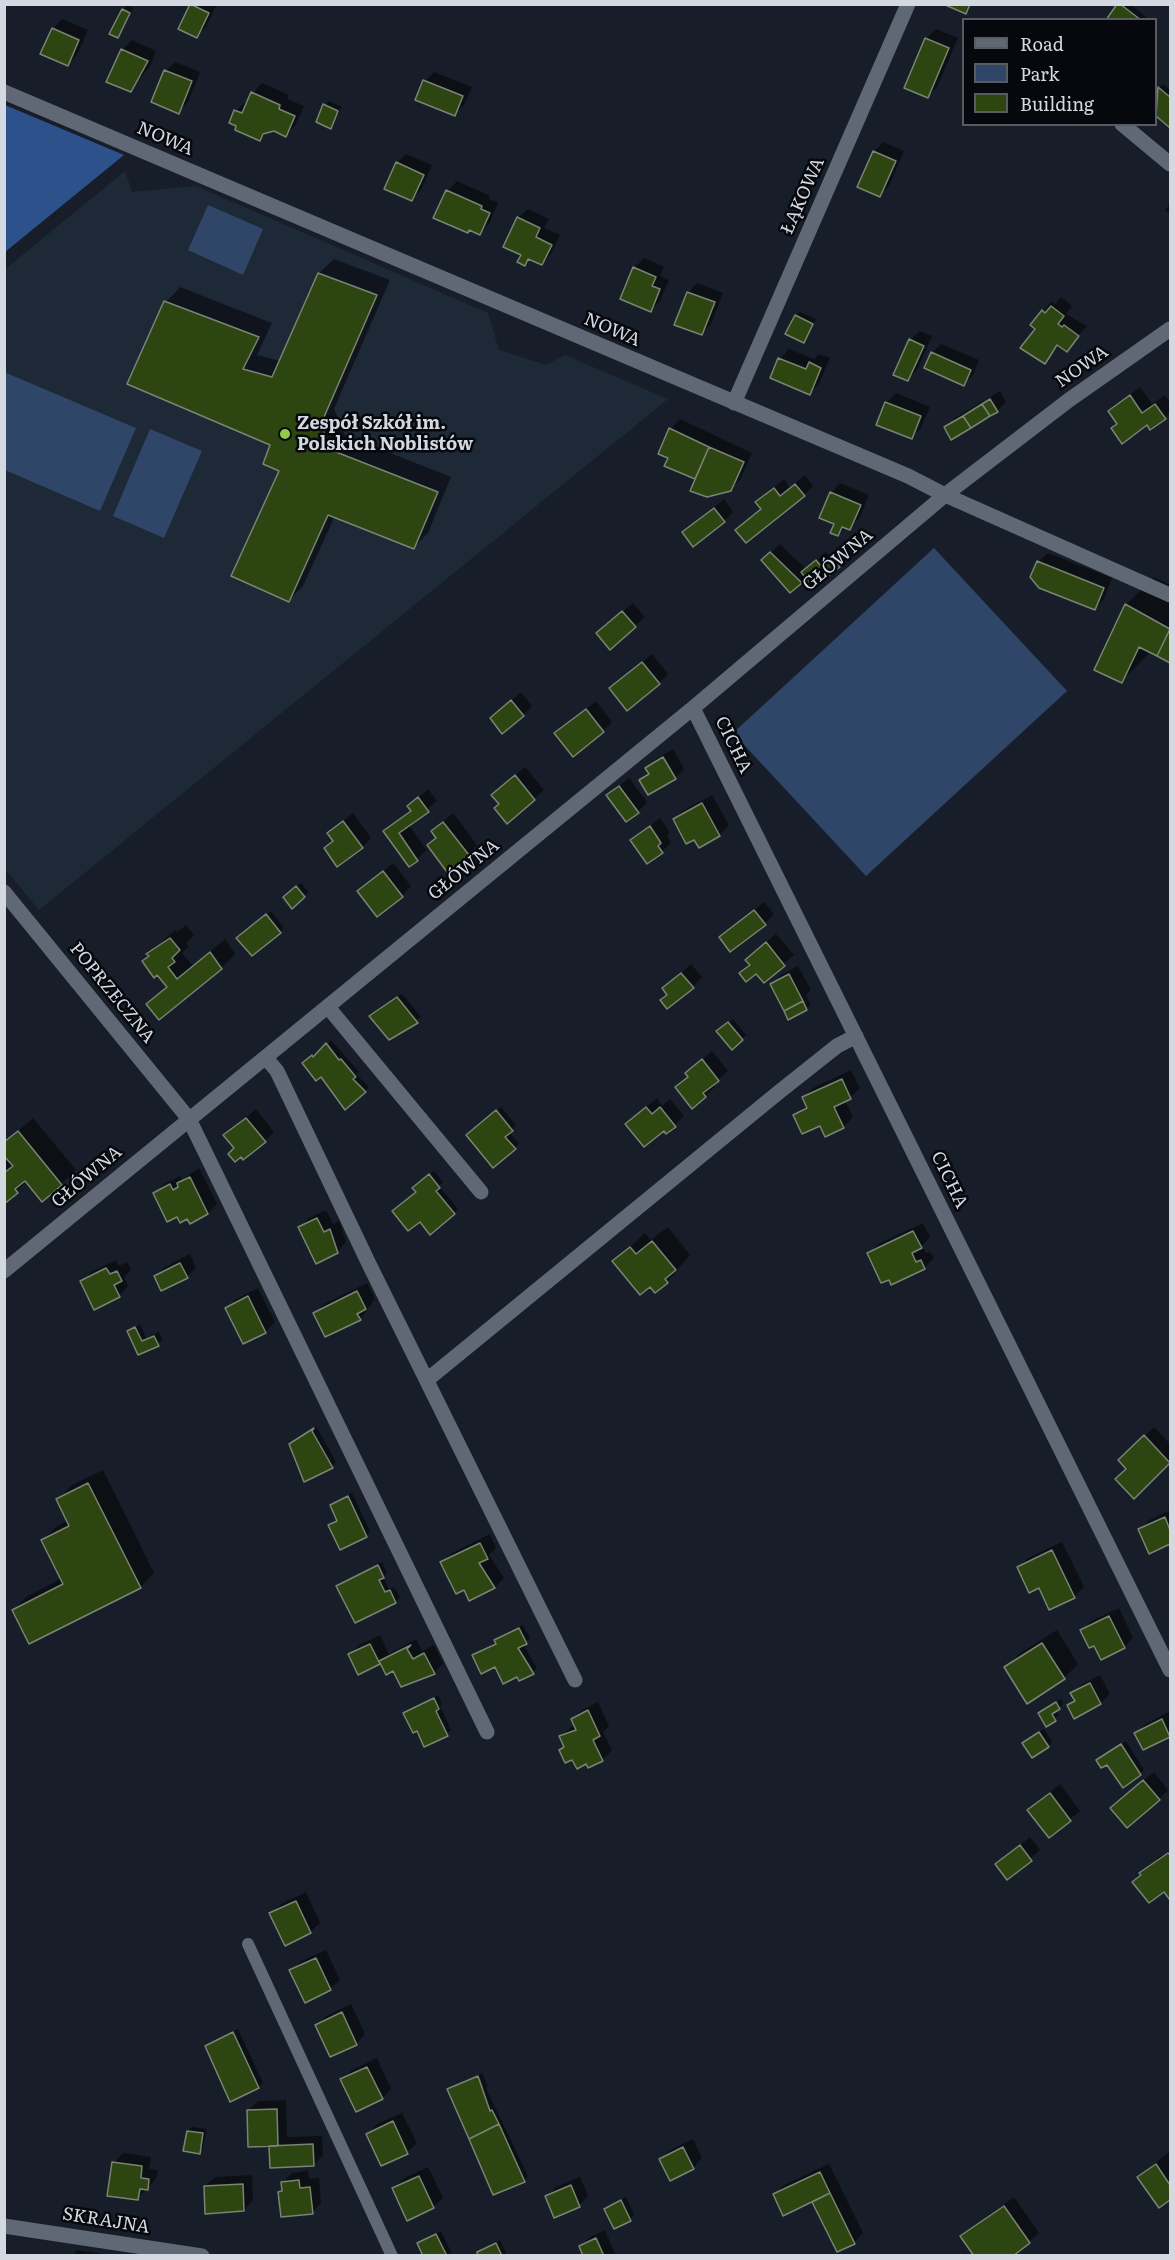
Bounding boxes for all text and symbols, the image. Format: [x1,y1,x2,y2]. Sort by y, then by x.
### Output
legend [962,18,1157,126]
text: Road [1020,30,1064,57]
text: Park [1020,60,1059,87]
text: Building [1020,90,1094,117]
street label: NOWA [134,118,196,160]
street label: ŁĄKOWA [777,154,829,238]
street label: NOWA [581,309,643,351]
street label: NOWA [1052,341,1112,393]
place label: Zespół Szkół im. Polskich Noblistów [297,413,473,456]
marker: Zespół Szkół im. Polskich Noblistów [278,427,292,441]
street label: GŁÓWNA [798,524,878,596]
street label: CICHA [710,713,756,777]
street label: GŁÓWNA [424,835,504,905]
street label: POPRZECZNA [65,938,159,1048]
street label: GŁÓWNA [47,1141,127,1213]
street label: CICHA [926,1148,972,1212]
street label: SKRAJNA [61,2203,151,2239]

